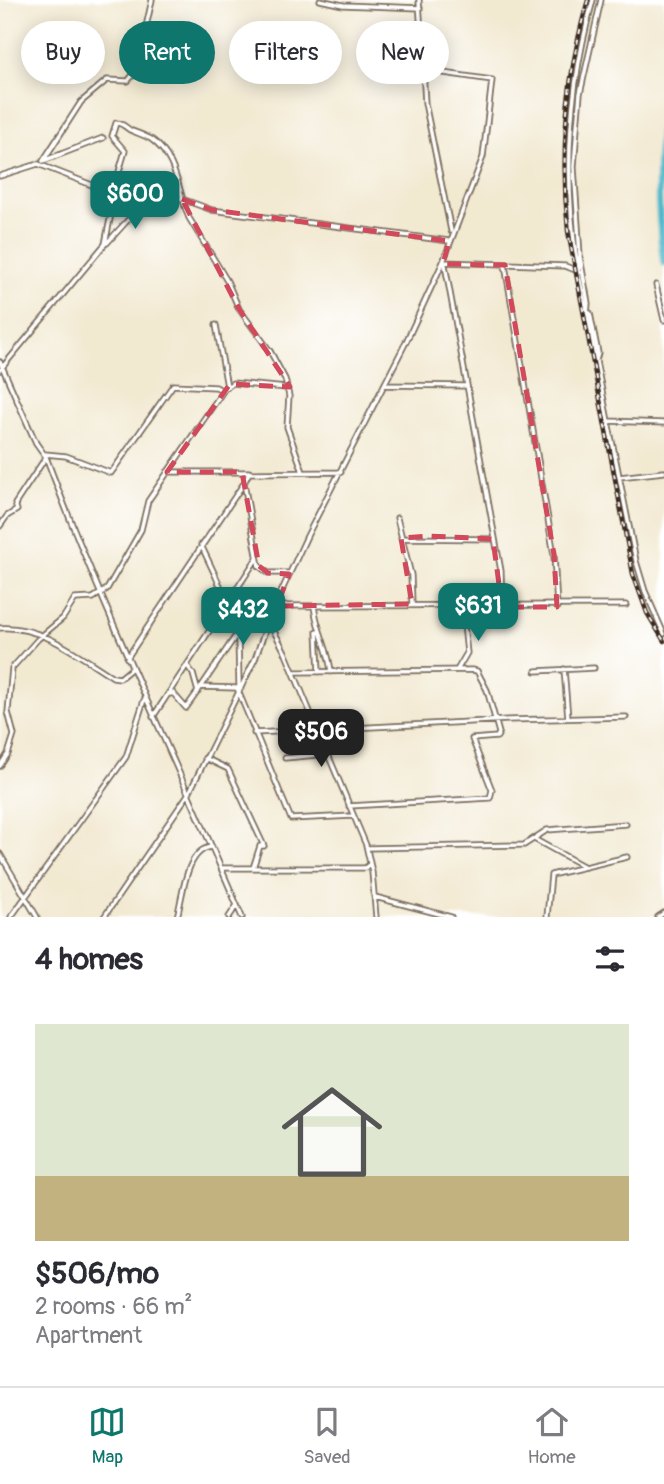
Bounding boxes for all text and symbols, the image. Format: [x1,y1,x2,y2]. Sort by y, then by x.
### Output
chip: Buy [21,21,105,84]
chip: Rent [119,21,215,84]
chip: Filters [229,21,342,84]
chip: New [356,21,449,84]
pin: $600 [94,172,176,231]
text: $600 [106,179,164,208]
pin: $631 [437,584,519,643]
pin: $432 [202,588,284,647]
text: $631 [454,591,502,620]
text: $432 [217,595,269,624]
pin: $506 [280,710,362,769]
text: $506 [294,717,348,746]
icon: filters [591,940,629,978]
text: 4 homes [35,941,143,978]
icon: home [269,1069,395,1195]
text: $506/mo [35,1255,159,1292]
text: 2 rooms · 66 m² [35,1292,192,1321]
text: Apartment [35,1321,142,1350]
tab: Map [88,1403,126,1469]
tab: Saved [303,1403,351,1469]
tab: Home [528,1403,576,1469]

